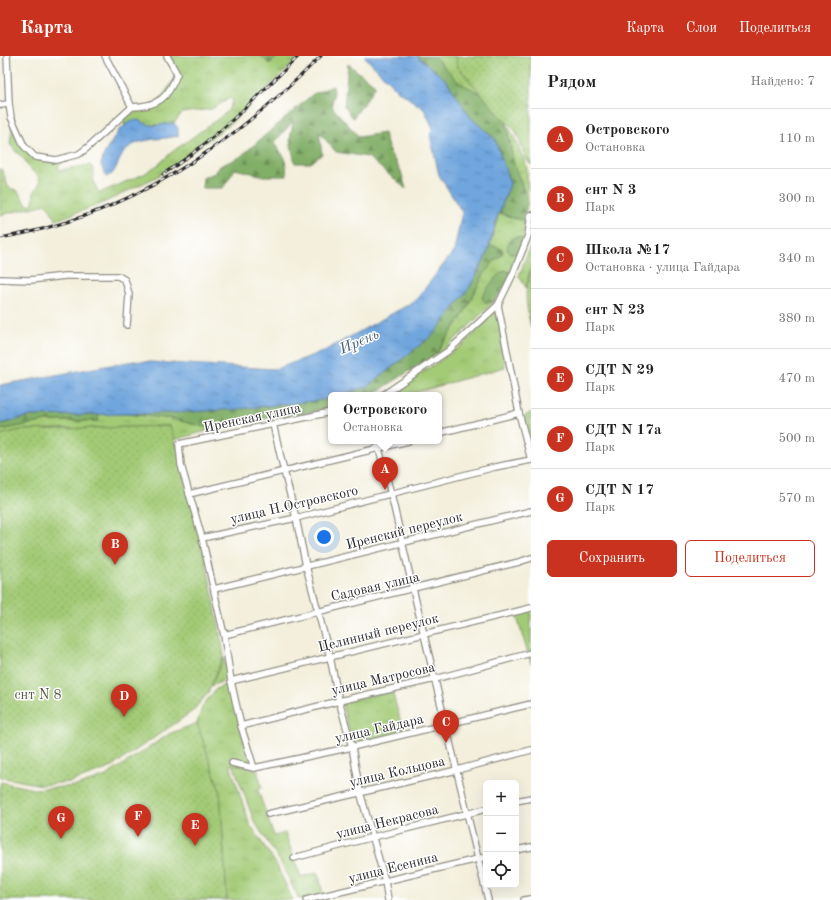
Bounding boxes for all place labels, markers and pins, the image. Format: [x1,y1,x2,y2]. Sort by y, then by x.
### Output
pin: A [372,457,398,490]
pin: B [102,532,128,565]
pin: D [111,684,137,717]
pin: C [433,710,459,743]
pin: F [125,804,151,837]
pin: G [48,806,74,839]
pin: E [182,813,208,846]

